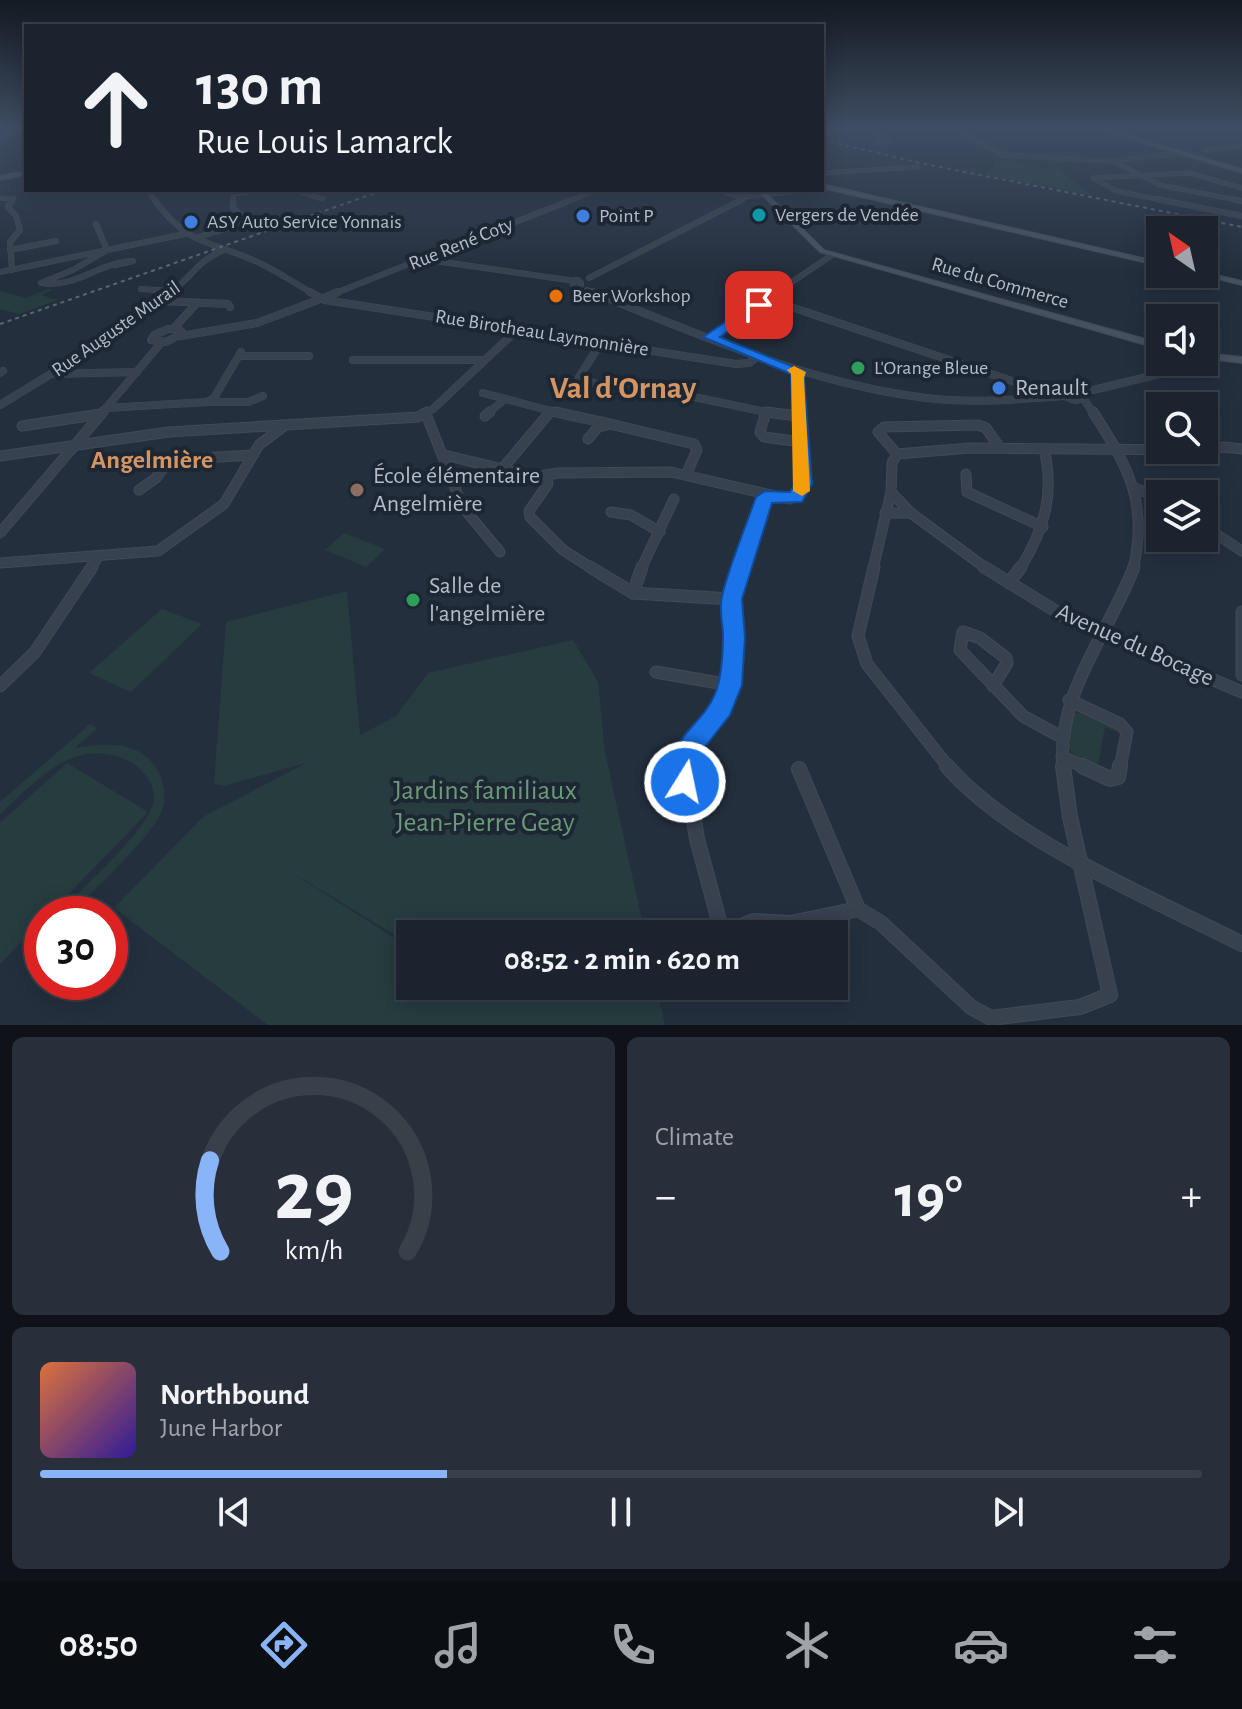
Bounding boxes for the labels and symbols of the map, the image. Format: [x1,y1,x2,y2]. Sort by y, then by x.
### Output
place label: Vergers de Vendée [775,205,919,225]
place label: Point P [599,206,654,226]
marker: Vergers de Vendée [750,206,768,224]
marker: Point P [574,207,592,225]
place label: ASY Auto Service Yonnais [207,212,402,232]
marker: ASY Auto Service Yonnais [182,213,200,231]
street label: Rue René Coty [406,214,516,274]
north arrow [1146,216,1218,288]
street label: Rue du Commerce [929,254,1071,312]
pin [725,271,793,339]
street label: Rue Auguste Murail [48,277,184,381]
place label: Beer Workshop [572,286,691,306]
marker: Beer Workshop [547,287,565,305]
street label: Rue Birotheau Laymonnière [434,306,650,360]
place label: L'Orange Bleue [874,358,988,378]
marker: L'Orange Bleue [849,359,867,377]
district label: Val d'Ornay [550,372,697,404]
place label: Renault [1015,376,1088,400]
marker: Renault [990,379,1008,397]
district label: Angelmière [91,447,213,473]
place label: École élémentaire Angelmière [373,462,540,516]
marker: École élémentaire Angelmière [348,481,366,499]
place label: Salle de l'angelmière [429,574,545,626]
marker: Salle de l'angelmière [404,591,422,609]
street label: Avenue du Bocage [1053,599,1217,691]
position arrow [643,740,727,824]
park label: Jardins familiaux Jean-Pierre Geay [393,777,577,837]
speed limit sign: 30 [24,896,128,1000]

